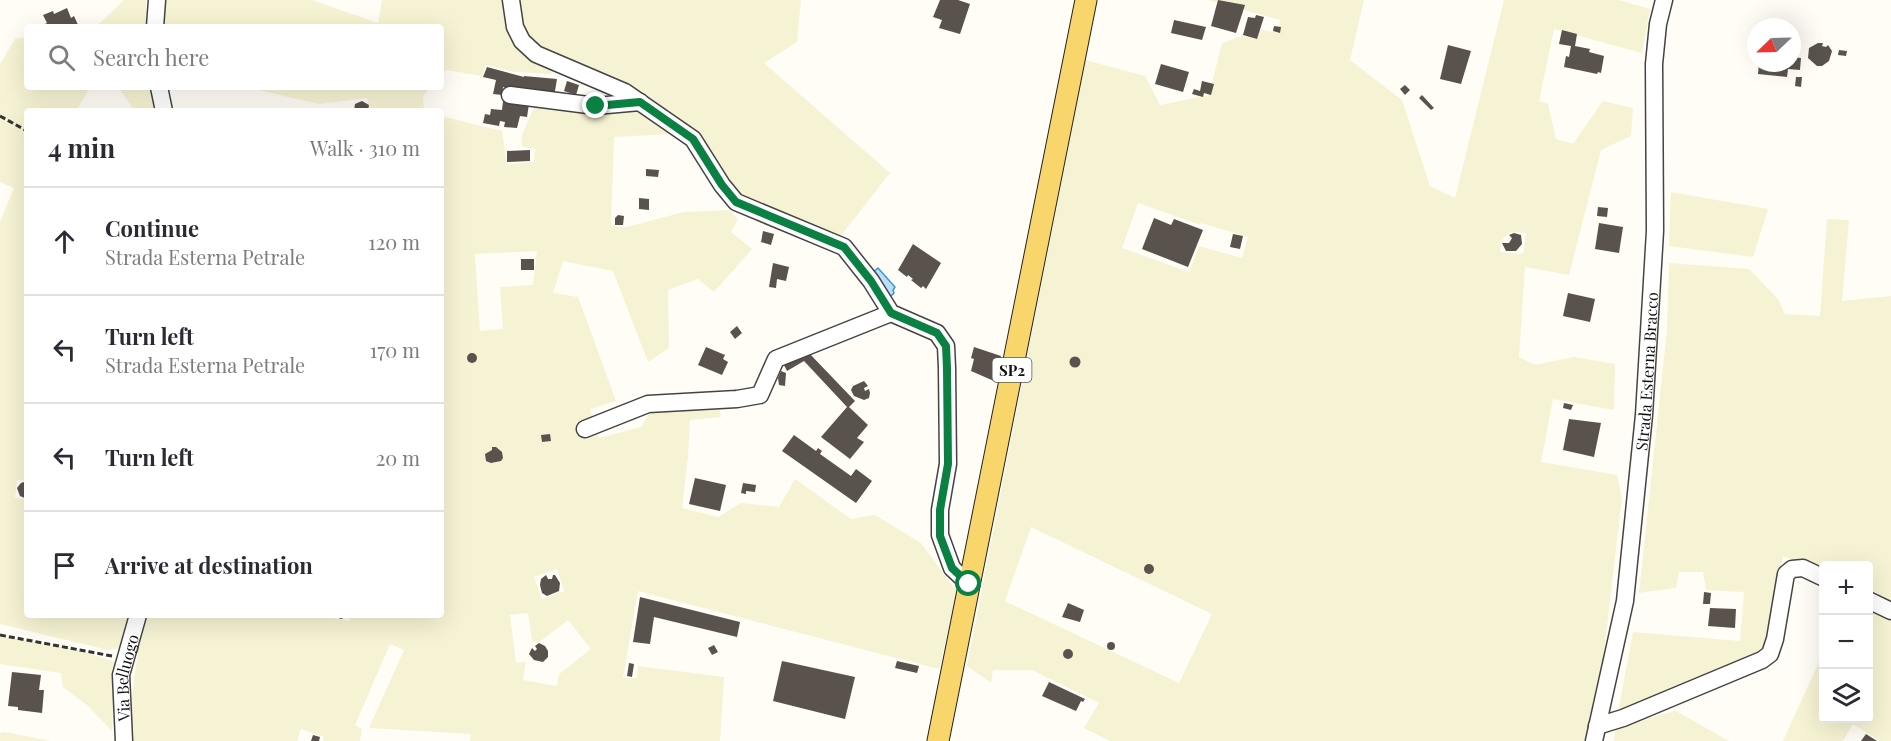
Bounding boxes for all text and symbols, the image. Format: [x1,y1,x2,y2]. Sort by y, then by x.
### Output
north arrow [1747,18,1801,72]
search box [24,24,444,90]
icon: search [45,41,78,74]
text: Search here [93,42,209,72]
route end [582,92,608,118]
text: 4 min [48,130,115,165]
text: Walk · 310 m [310,134,420,161]
text: Continue [105,213,199,243]
icon: ahead [48,225,81,258]
text: 120 m [368,228,420,255]
text: Strada Esterna Petrale [105,243,305,270]
street label: Strada Esterna Bracco [1630,291,1662,452]
text: Turn left [105,321,194,351]
icon: left [48,333,81,366]
text: 170 m [370,336,420,363]
text: Strada Esterna Petrale [105,351,305,378]
road number: SP2 [992,358,1032,382]
icon: left [48,441,81,474]
text: Turn left [105,442,194,472]
text: 20 m [376,444,420,471]
icon: arrive [48,549,81,582]
text: Arrive at destination [105,550,313,580]
map controls [1819,561,1873,723]
button: + [1819,561,1873,615]
route start [955,570,981,596]
button: − [1819,615,1873,669]
street label: Via Belluogo [110,631,143,723]
button: layers [1819,669,1873,723]

